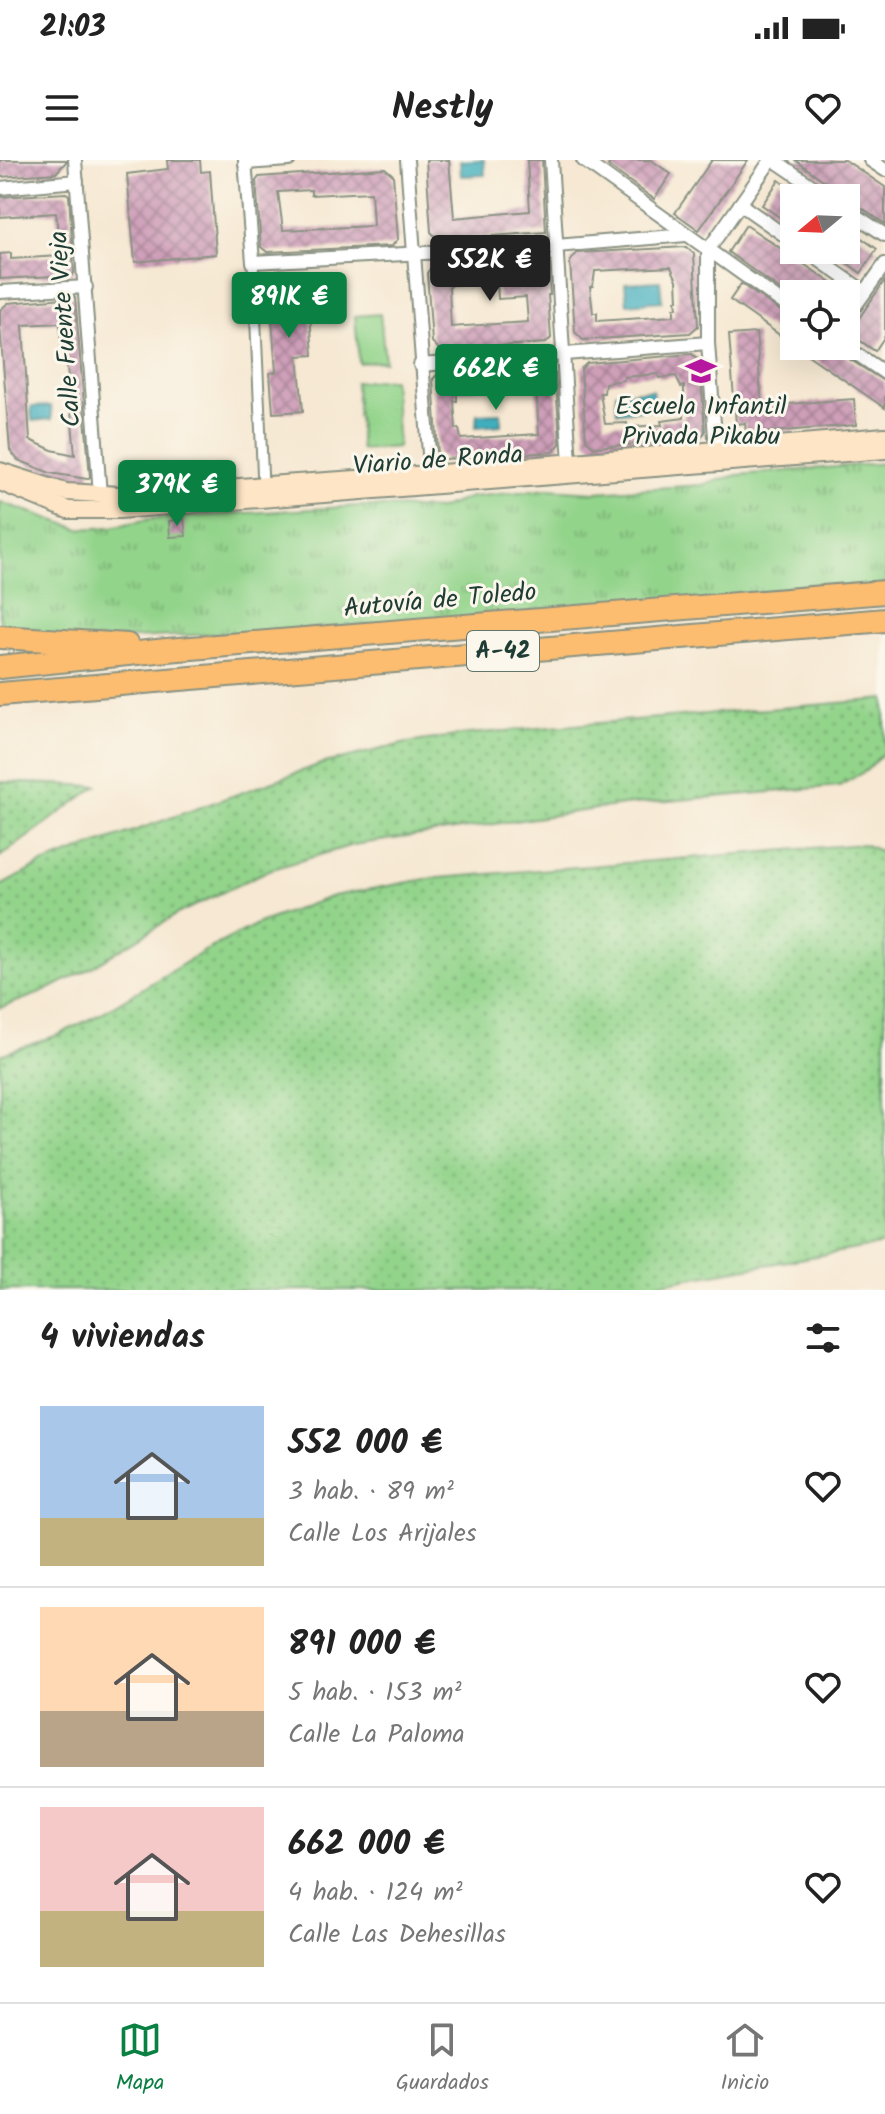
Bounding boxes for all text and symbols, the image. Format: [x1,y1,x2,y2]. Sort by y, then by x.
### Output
text: 21:03 [40,4,106,52]
text: Nestly [392,80,493,137]
icon: menu [40,86,84,130]
icon: heart [801,86,845,130]
north arrow [780,184,860,264]
map controls [780,184,860,360]
street label: Calle Fuente Vieja [38,229,94,429]
pin: 552K € [425,235,555,303]
text: 552K € [448,240,532,282]
pin: 891K € [224,272,354,340]
text: 891K € [250,277,328,319]
button: locate [780,280,860,360]
pin: 662K € [431,344,561,412]
text: 662K € [453,349,539,391]
school or university icon: Escuela Infantil Privada Pikabu [684,354,718,388]
place label: Escuela Infantil Privada Pikabu [615,386,787,458]
street label: Viario de Ronda [352,434,524,488]
pin: 379K € [112,460,242,528]
text: 379K € [136,465,218,507]
street label: Autovía de Toledo [342,572,538,630]
road number: A-42 [467,631,539,671]
text: 4 viviendas [40,1311,205,1365]
icon: filters [801,1316,845,1360]
text: 552 000 € [288,1417,442,1471]
icon: home [104,1438,200,1534]
icon: heart [801,1464,845,1508]
text: 3 hab. · 89 m² [288,1471,454,1513]
text: Calle Los Arijales [288,1513,477,1555]
text: 891 000 € [288,1618,436,1672]
icon: home [104,1639,200,1735]
icon: heart [801,1665,845,1709]
text: 5 hab. · 153 m² [288,1672,461,1714]
text: Calle La Paloma [288,1714,465,1756]
text: 662 000 € [288,1818,445,1872]
icon: home [104,1839,200,1935]
icon: heart [801,1865,845,1909]
text: 4 hab. · 124 m² [288,1872,462,1914]
text: Calle Las Dehesillas [288,1914,506,1956]
tab: Mapa [116,2018,164,2101]
tab: Guardados [396,2018,489,2101]
tab: Inicio [720,2018,769,2101]

